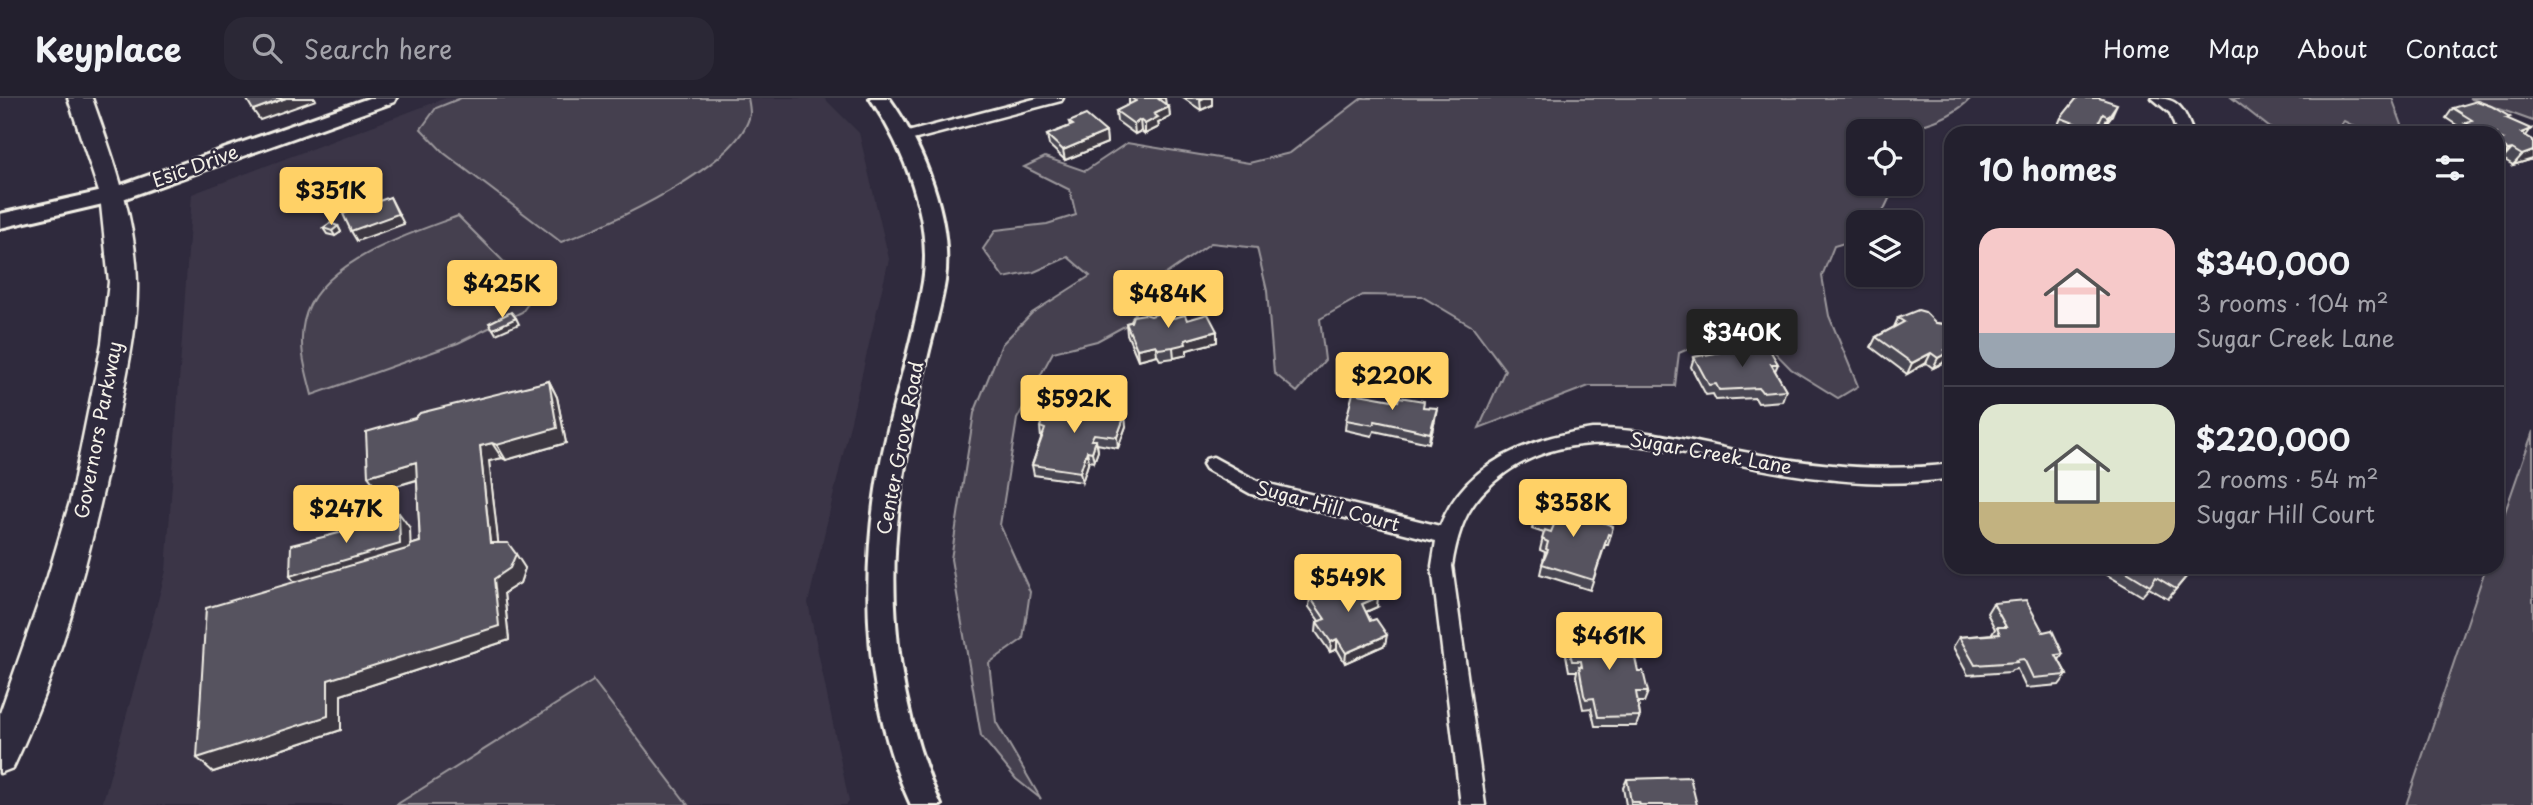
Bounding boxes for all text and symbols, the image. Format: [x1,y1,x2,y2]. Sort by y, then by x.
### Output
search box [224,17,714,80]
text: Keyplace [35,23,182,73]
icon: search [248,29,286,67]
text: Search here [304,29,452,68]
text: Home [2103,30,2170,66]
text: Map [2208,30,2259,66]
text: About [2297,30,2367,66]
text: Contact [2405,30,2498,66]
map controls [1846,119,1923,287]
button: locate [1846,119,1923,196]
street label: Esic Drive [148,137,241,194]
text: 10 homes [1979,146,2117,191]
icon: filters [2431,149,2469,187]
pin: $351K [282,167,380,227]
text: $351K [296,172,366,207]
button: layers [1846,210,1923,287]
text: $340,000 [2196,240,2350,285]
icon: home [2035,256,2119,340]
pin: $425K [453,260,551,320]
text: $425K [463,265,541,300]
pin: $484K [1119,271,1217,330]
text: $484K [1129,275,1207,310]
text: 3 rooms · 104 m² [2196,285,2389,320]
pin: $340K [1693,310,1791,369]
text: $340K [1703,314,1781,349]
text: Sugar Creek Lane [2196,320,2395,355]
street label: Governors Parkway [66,339,128,521]
pin: $220K [1343,352,1441,412]
text: $220K [1352,357,1432,392]
street label: Center Grove Road [868,359,930,537]
pin: $592K [1025,376,1123,435]
text: $592K [1036,380,1112,415]
text: $220,000 [2196,416,2350,461]
street label: Sugar Creek Lane [1628,424,1794,480]
icon: home [2035,432,2119,516]
text: 2 rooms · 54 m² [2196,461,2379,496]
street label: Sugar Hill Court [1253,472,1403,538]
pin: $358K [1524,480,1622,539]
text: $358K [1535,484,1611,519]
pin: $247K [297,486,395,545]
text: $247K [309,490,383,525]
text: Sugar Hill Court [2196,496,2375,531]
pin: $549K [1299,554,1397,614]
text: $549K [1310,559,1386,594]
pin: $461K [1560,612,1658,672]
text: $461K [1572,617,1646,652]

